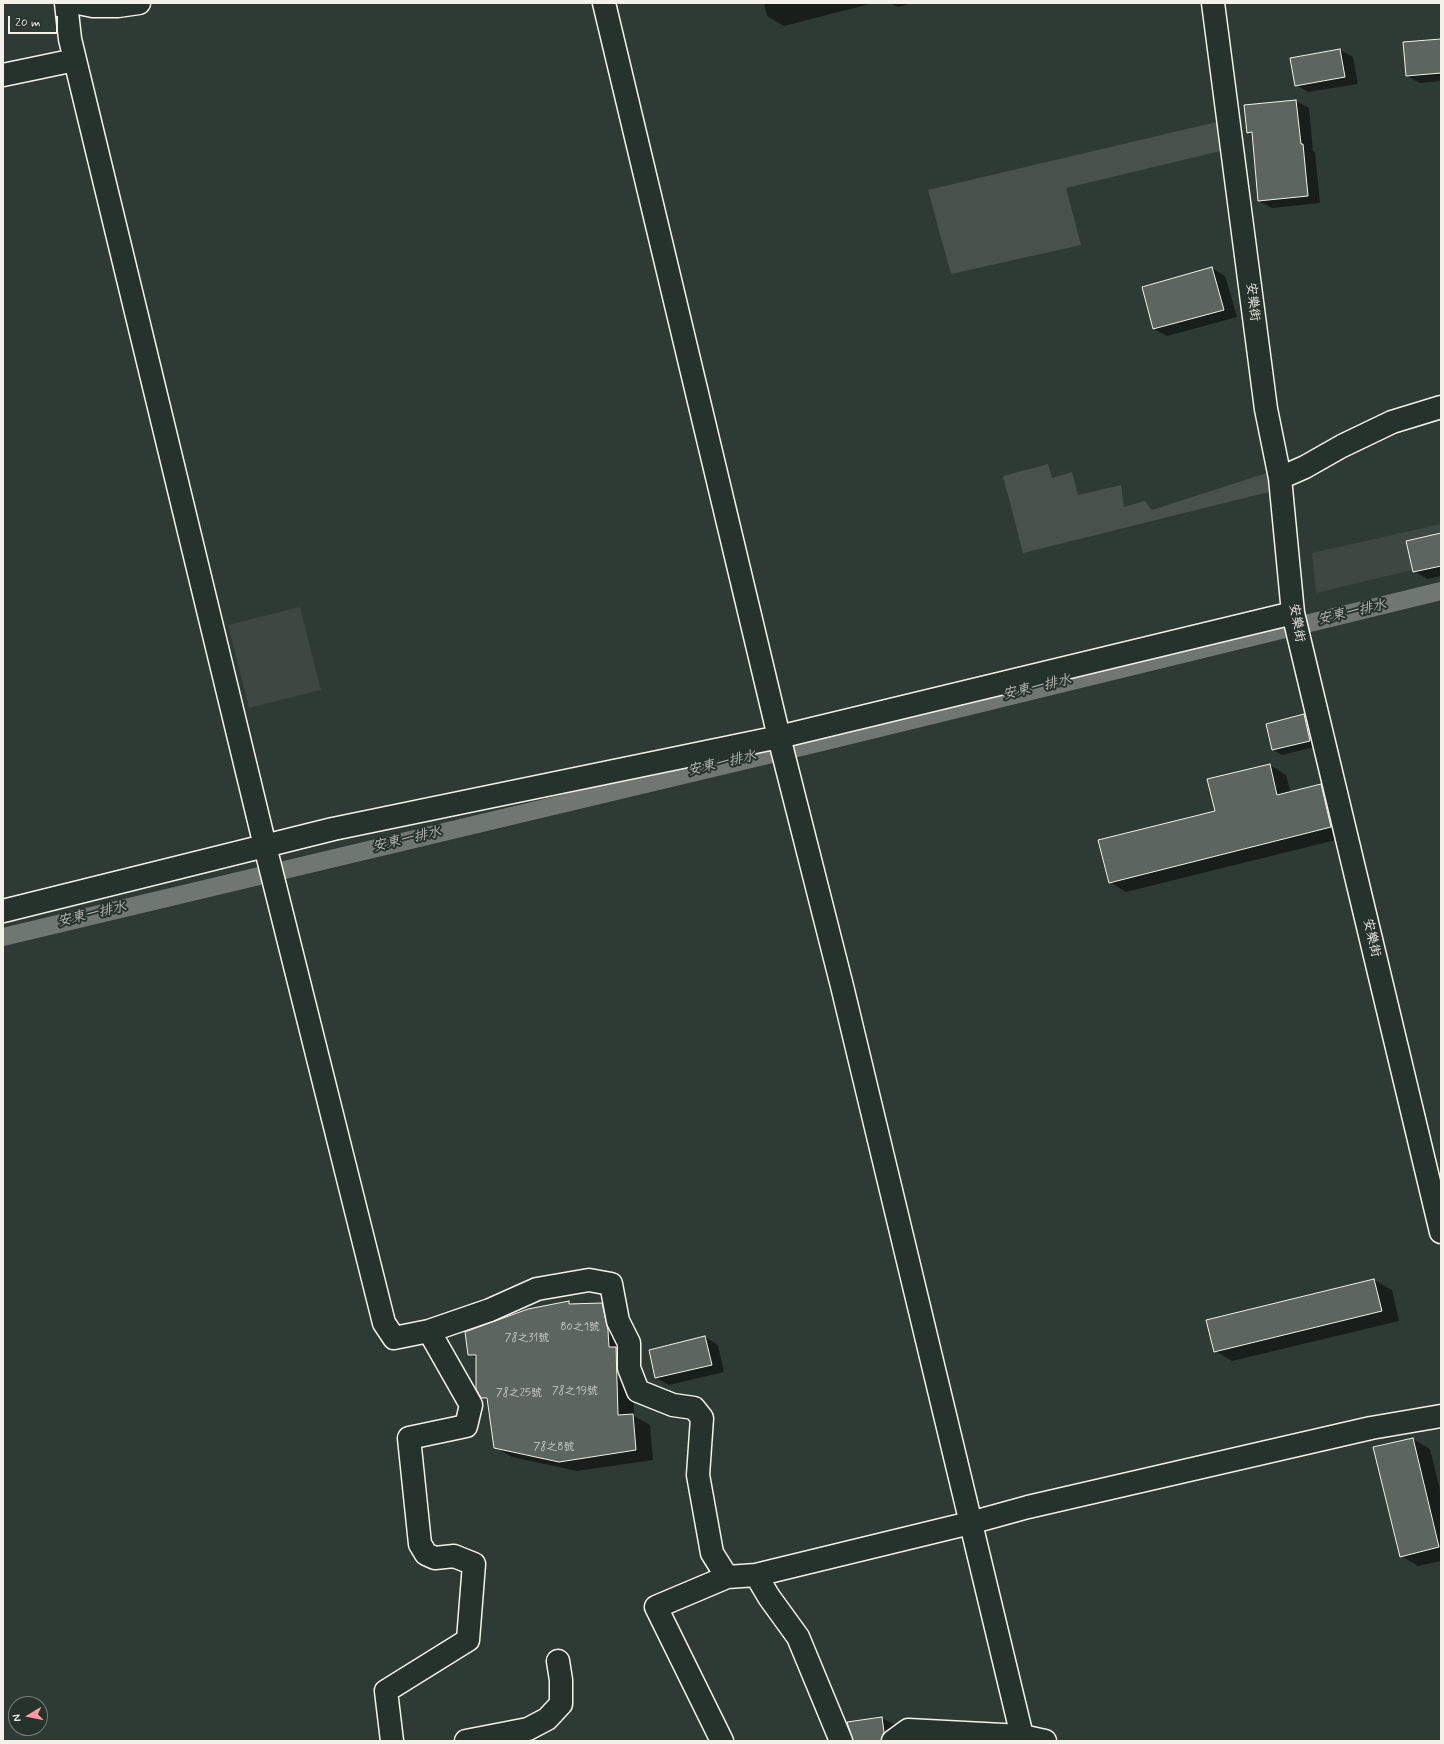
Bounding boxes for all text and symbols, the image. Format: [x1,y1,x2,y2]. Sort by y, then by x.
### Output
scale bar [10,8,60,34]
text: 20 m [15,15,41,31]
street label: 安樂街 [1242,282,1262,322]
water label: 安東一排水 [1316,597,1388,629]
street label: 安樂街 [1285,602,1307,644]
water label: 安東一排水 [1001,672,1073,704]
water label: 安東一排水 [686,748,758,780]
water label: 安東一排水 [371,824,443,856]
water label: 安東一排水 [56,899,128,931]
street label: 安樂街 [1359,917,1383,959]
house number: 80之1號 [560,1321,600,1335]
house number: 78之31號 [505,1332,549,1346]
house number: 78之19號 [552,1385,598,1399]
house number: 78之25號 [496,1387,542,1401]
house number: 78之8號 [534,1441,574,1455]
north arrow [8,1696,48,1736]
text: N [10,1713,25,1723]

